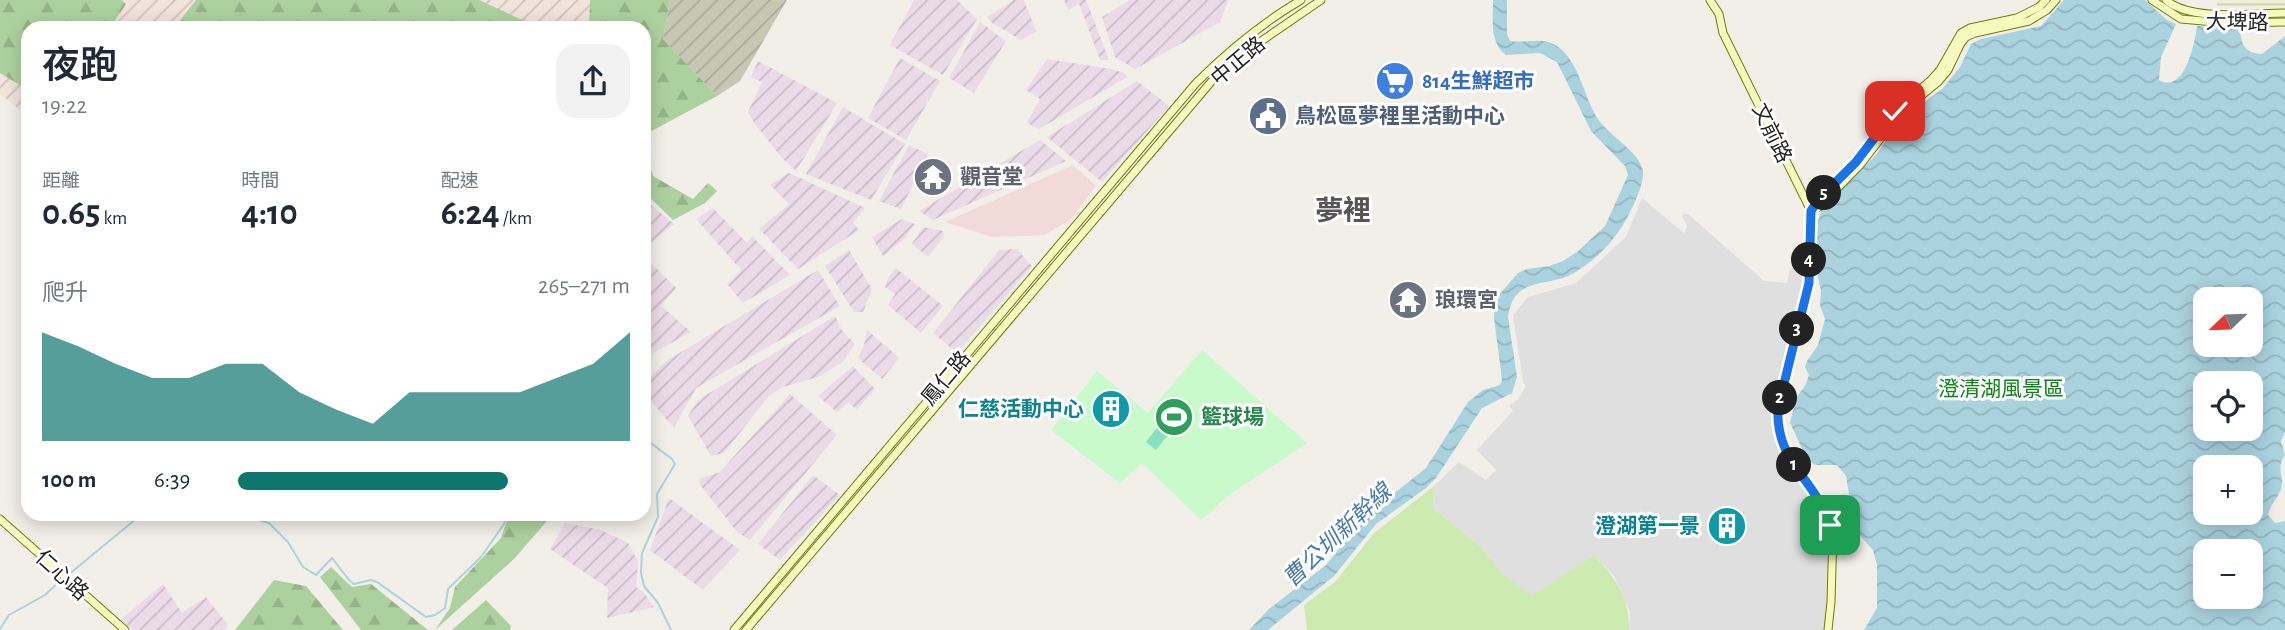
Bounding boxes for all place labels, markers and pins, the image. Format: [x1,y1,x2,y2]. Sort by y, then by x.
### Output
supermarket icon: 814生鮮超市 [1374,60,1416,102]
place label: 814生鮮超市 [1422,69,1534,92]
pin [1865,81,1925,141]
public building icon: 鳥松區夢裡里活動中心 [1247,95,1289,137]
place label: 鳥松區夢裡里活動中心 [1295,104,1505,127]
temple icon: 觀音堂 [912,156,954,198]
place label: 觀音堂 [960,165,1023,188]
pin: 5 [1806,176,1842,210]
pin: 4 [1792,243,1826,278]
temple icon: 琅環宮 [1387,279,1429,321]
place label: 琅環宮 [1435,288,1498,311]
pin: 3 [1780,312,1814,346]
pin: 2 [1762,380,1798,416]
building icon: 仁慈活動中心 [1090,388,1132,430]
sports icon: 籃球場 [1153,396,1195,438]
place label: 仁慈活動中心 [958,397,1084,420]
place label: 籃球場 [1201,405,1264,428]
pin: 1 [1776,448,1812,482]
pin [1800,495,1860,555]
building icon: 澄湖第一景 [1706,505,1748,547]
place label: 澄湖第一景 [1595,514,1700,537]

